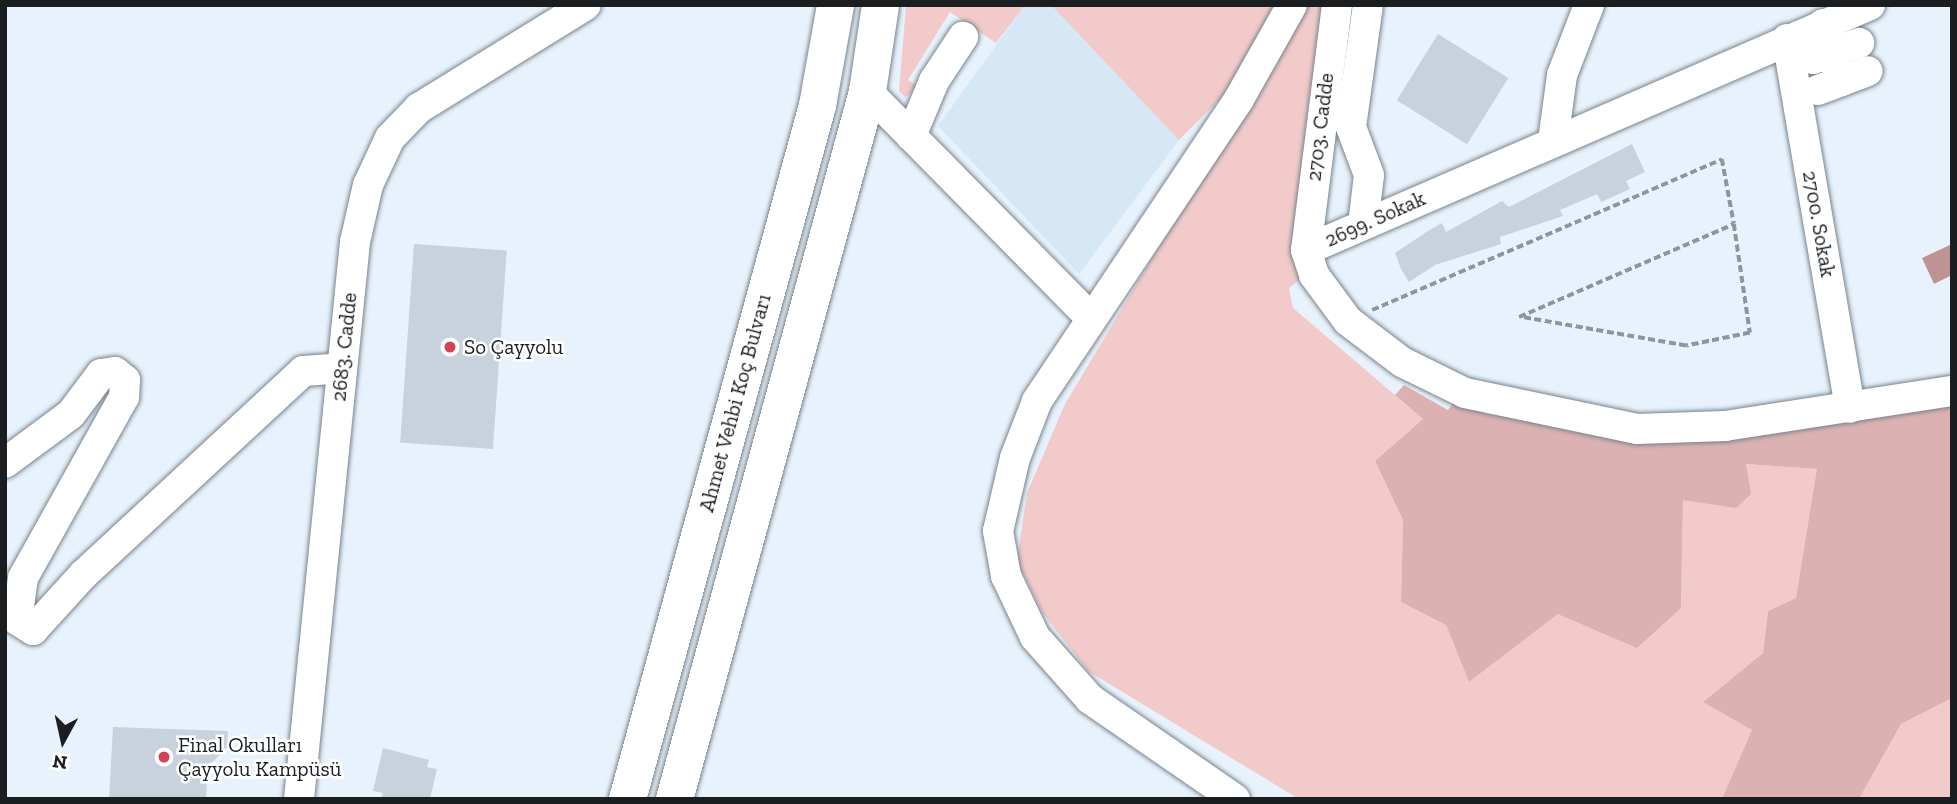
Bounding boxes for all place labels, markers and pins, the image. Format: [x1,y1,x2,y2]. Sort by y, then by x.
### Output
place label: So Çayyolu [464,334,563,360]
marker: So Çayyolu [442,339,458,355]
place label: Final Okulları Çayyolu Kampüsü [178,732,341,782]
marker: Final Okulları Çayyolu Kampüsü [156,749,172,765]

